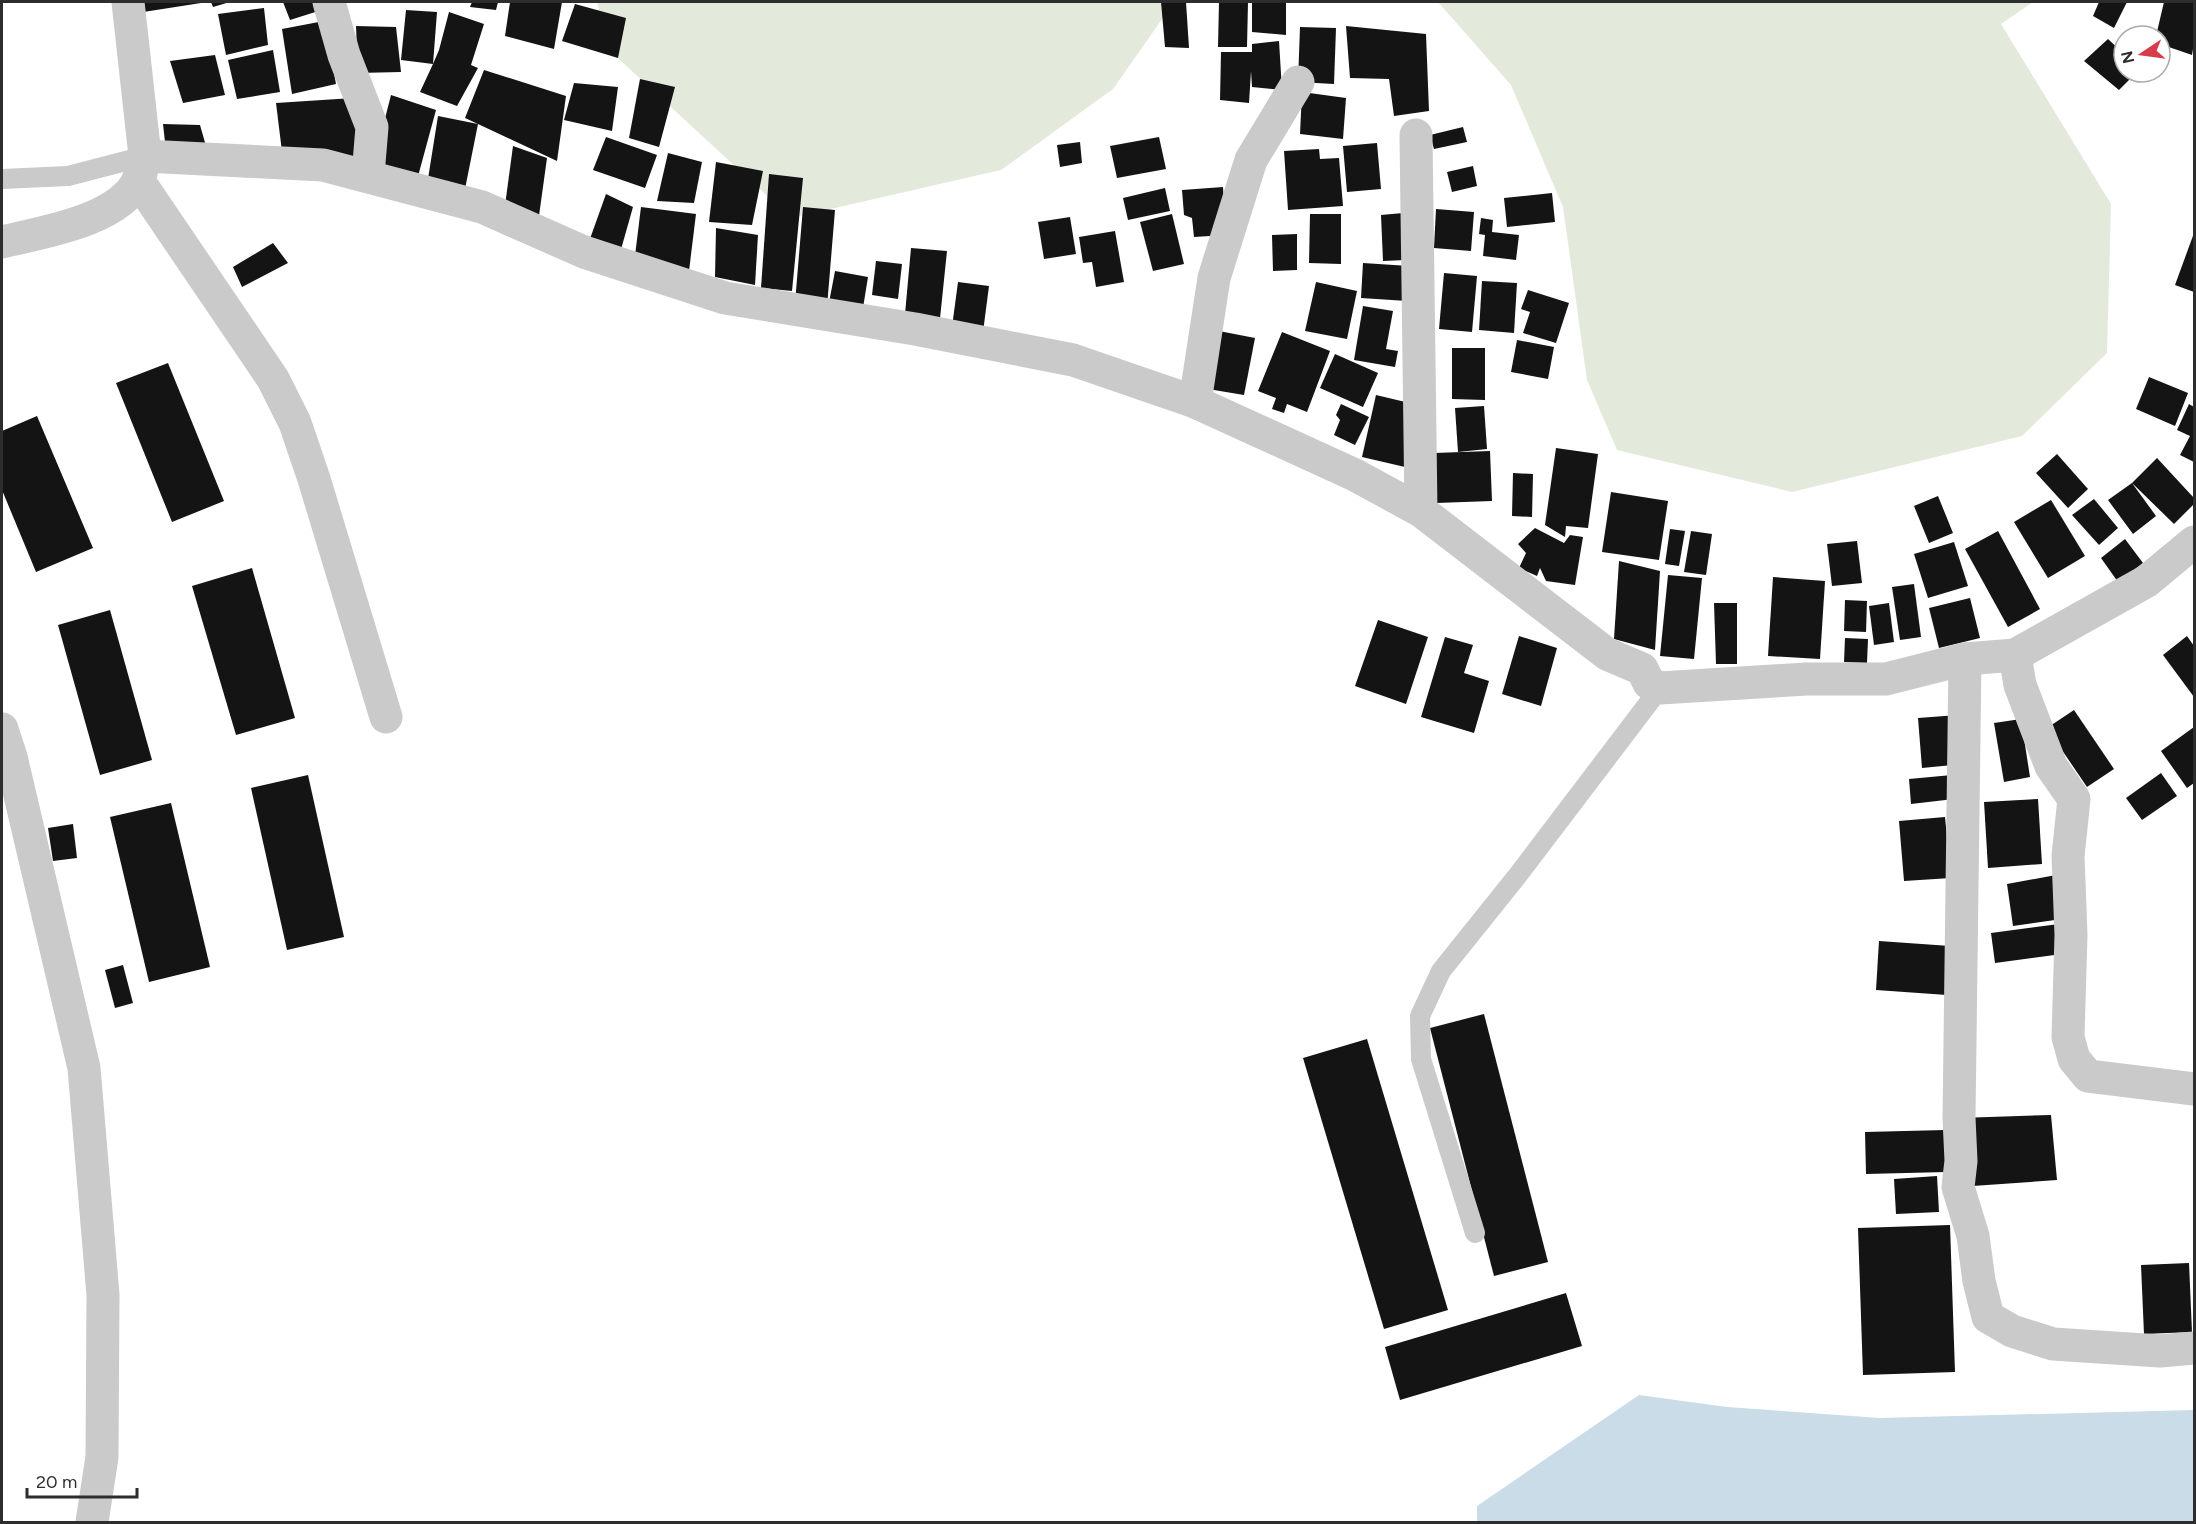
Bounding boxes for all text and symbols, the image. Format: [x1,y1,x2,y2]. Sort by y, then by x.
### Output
north arrow [2112,24,2172,84]
text: N [2117,49,2139,65]
scale bar [27,1461,136,1499]
text: 20 m [36,1471,77,1493]

